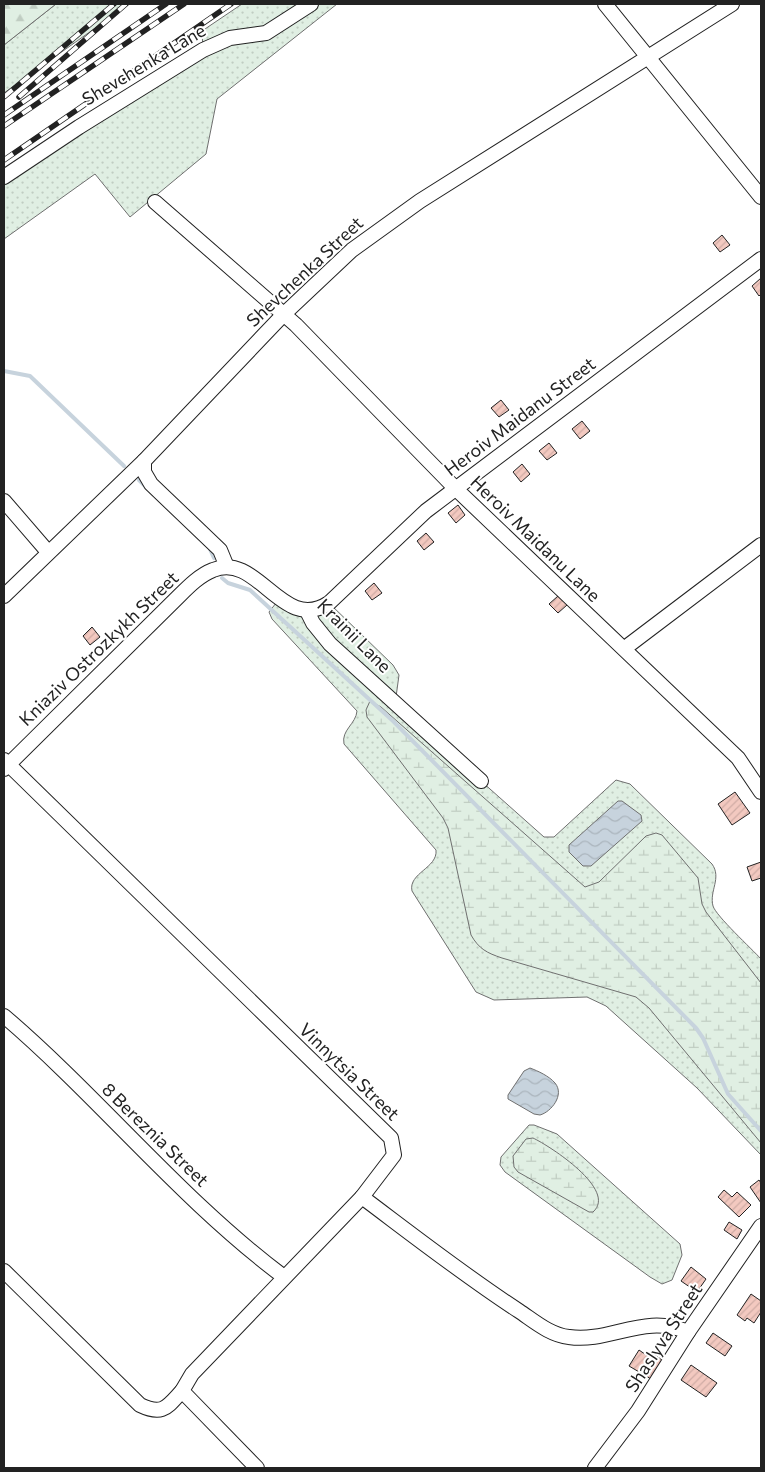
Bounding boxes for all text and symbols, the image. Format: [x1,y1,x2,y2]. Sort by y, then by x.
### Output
street label: Shevchenka Lane [78,19,209,110]
street label: Shevchenka Street [241,212,367,331]
street label: Heroiv Maidanu Street [439,352,599,480]
street label: Heroiv Maidanu Lane [466,471,605,606]
street label: Kniaziv Ostrozkykh Street [14,566,183,730]
street label: Krainii Lane [313,594,396,677]
street label: Vinnytsia Street [295,1018,404,1125]
street label: 8 Bereznia Street [98,1078,214,1191]
street label: Shaslyva Street [620,1279,706,1396]

